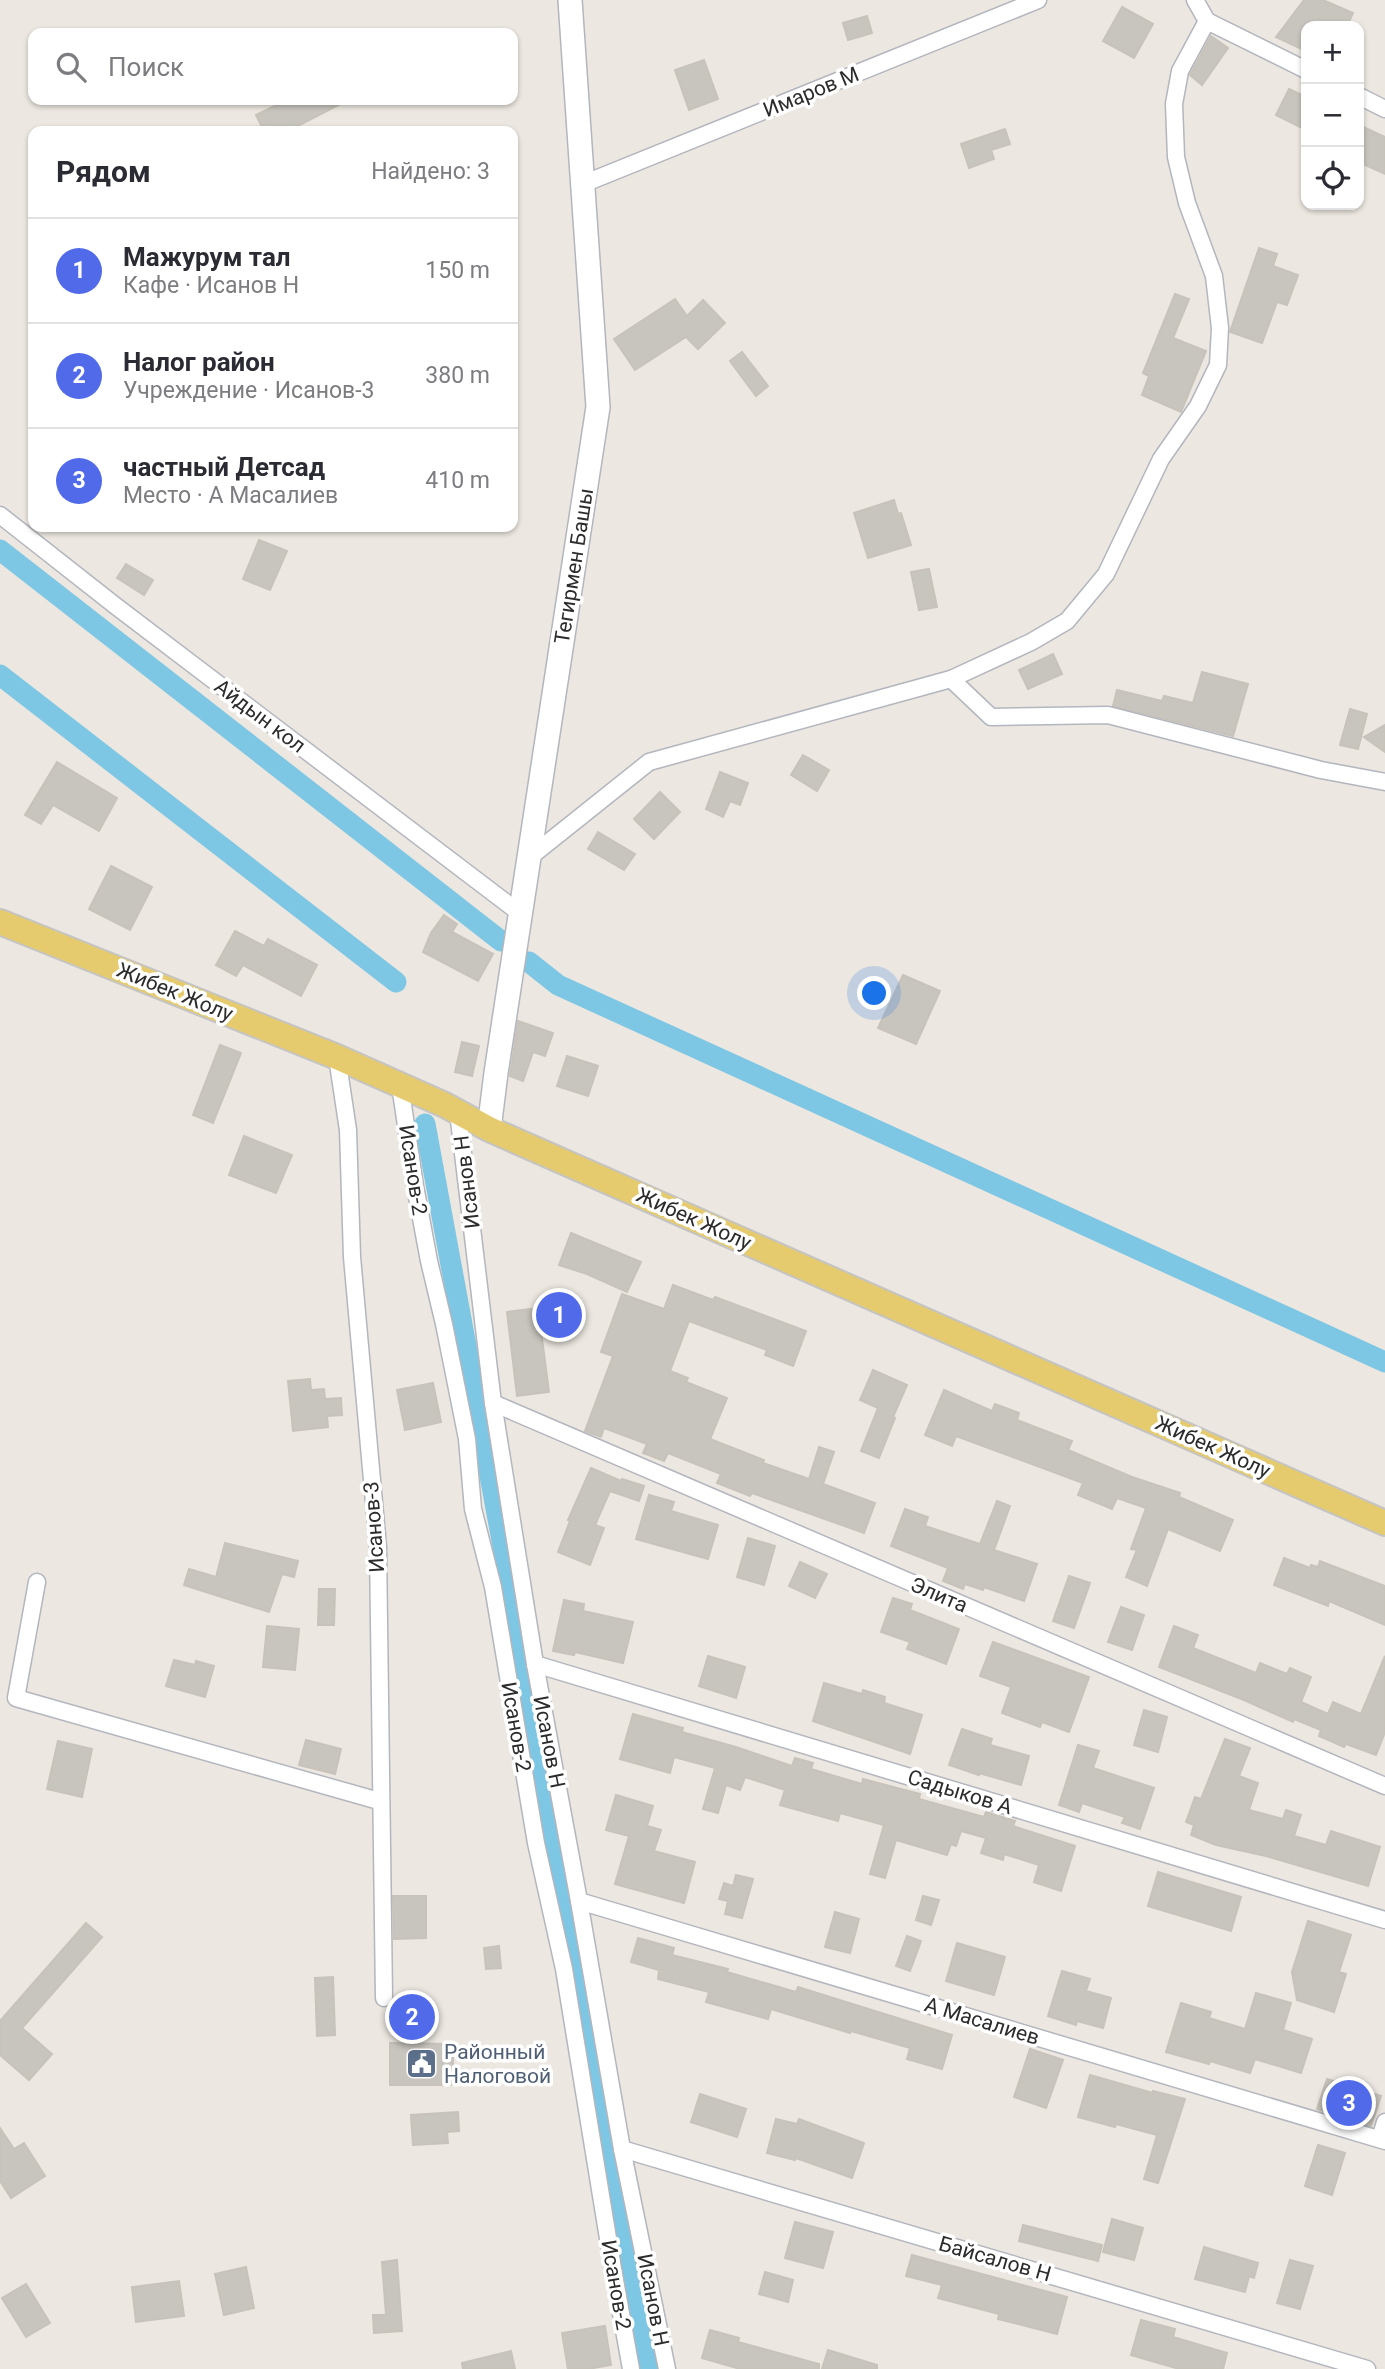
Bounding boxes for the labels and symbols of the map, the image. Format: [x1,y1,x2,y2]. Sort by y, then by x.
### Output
street label: Имаров М [760,62,862,122]
street label: Тегирмен Башы [550,486,598,646]
street label: Айдын кол [210,674,310,758]
street label: Жибек Жолу [113,958,237,1026]
your location [857,976,891,1010]
street label: Исанов-2 [394,1123,432,1217]
street label: Исанов Н [449,1134,485,1230]
street label: Жибек Жолу [633,1183,755,1255]
pin: 1 [536,1289,582,1341]
street label: Жибек Жолу [1152,1411,1274,1483]
street label: Исанов-3 [359,1481,389,1573]
street label: Элита [907,1572,971,1618]
street label: Исанов-2 [496,1680,536,1774]
street label: Исанов Н [528,1694,570,1790]
street label: Садыков А [905,1765,1015,1819]
pin: 2 [389,1991,435,2043]
street label: А Масалиев [922,1992,1042,2050]
place label: Районный Налоговой [444,2040,551,2088]
public building icon: Районный Налоговой [404,2047,438,2081]
pin: 3 [1326,2077,1372,2129]
street label: Байсалов Н [936,2232,1054,2286]
street label: Исанов-2 [596,2238,636,2332]
street label: Исанов Н [632,2252,674,2348]

